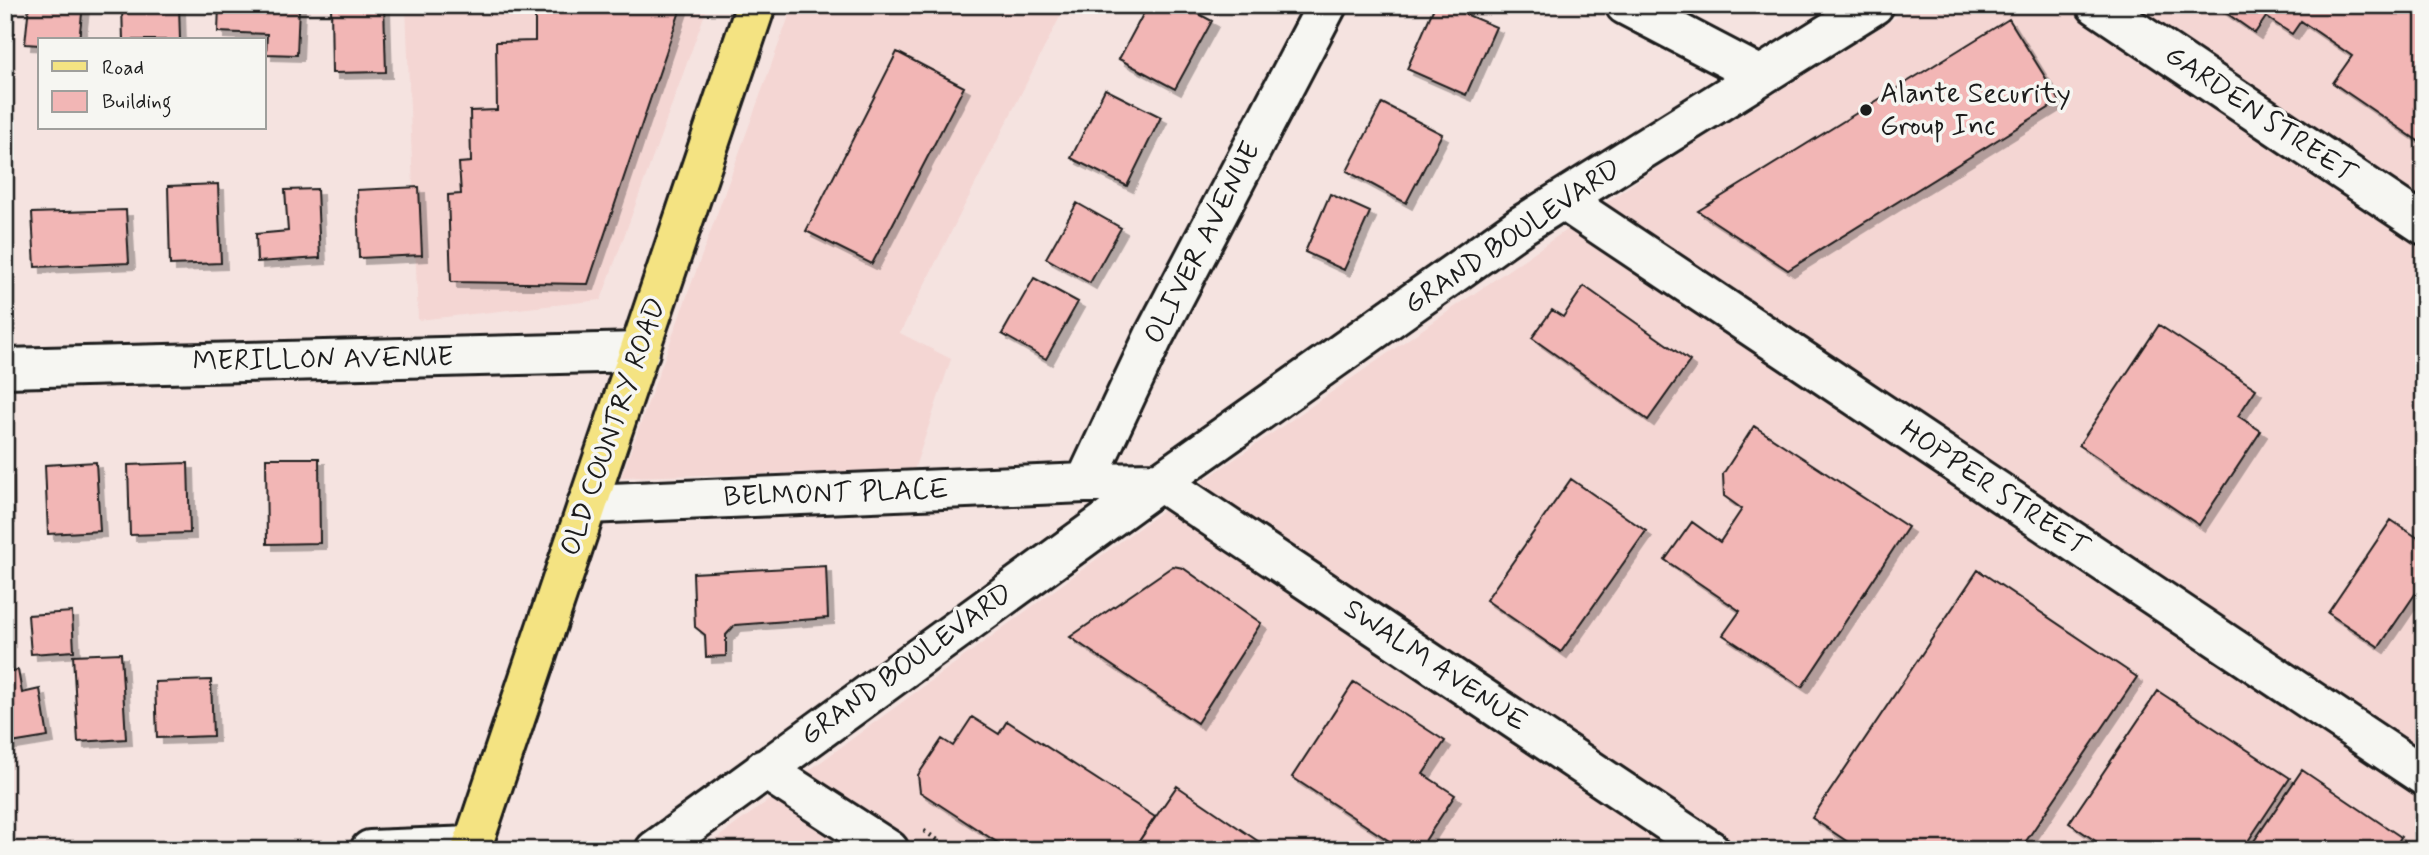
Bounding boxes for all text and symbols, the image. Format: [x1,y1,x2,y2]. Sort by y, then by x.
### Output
street label: GARDEN STREET [2157,37,2364,193]
legend [38,38,266,130]
text: Road [102,54,144,82]
place label: Alante Security Group Inc [1880,76,2071,145]
text: Building [102,88,172,118]
marker: Alante Security Group Inc [1858,102,1874,118]
street label: OLIVER AVENUE [1136,136,1270,350]
street label: GRAND BOULEVARD [1397,151,1629,323]
street label: OLD COUNTRY ROAD [552,293,676,561]
street label: MERILLON AVENUE [192,339,454,381]
street label: HOPPER STREET [1893,412,2096,566]
street label: BELMONT PLACE [723,472,949,516]
street label: GRAND BOULEVARD [793,575,1021,755]
street label: SWALM AVENUE [1336,591,1534,741]

